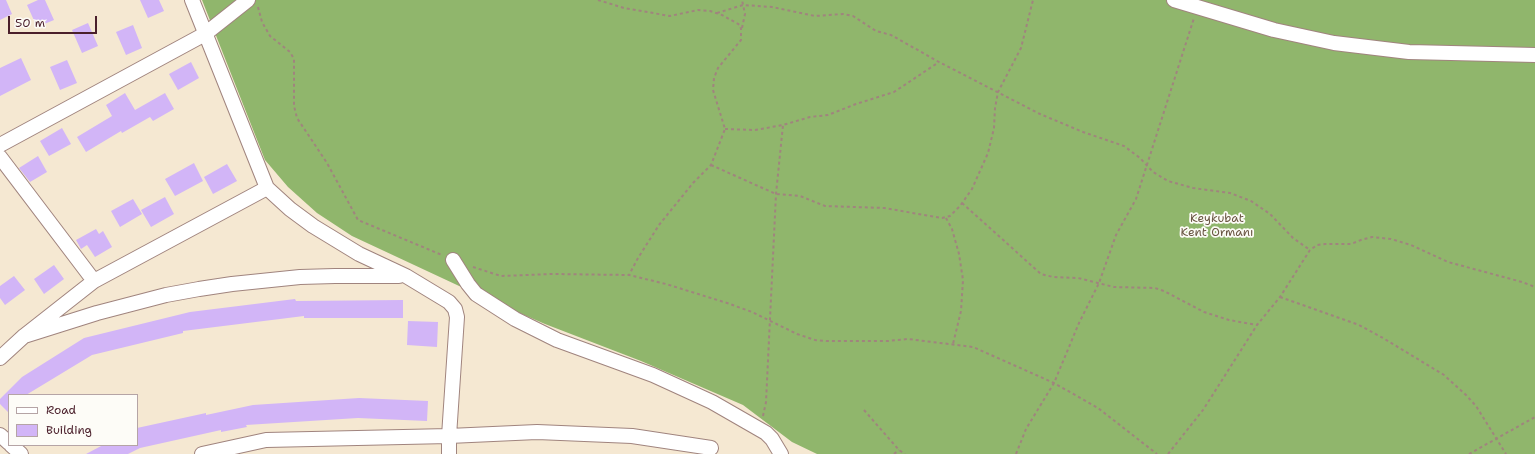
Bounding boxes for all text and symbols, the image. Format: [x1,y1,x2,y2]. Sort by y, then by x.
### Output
scale bar [10,8,99,34]
text: 50 m [15,15,45,31]
park label: Keykubat Kent Ormanı [1181,212,1253,240]
legend [8,394,138,446]
text: Road [46,402,76,418]
text: Building [46,422,92,438]

